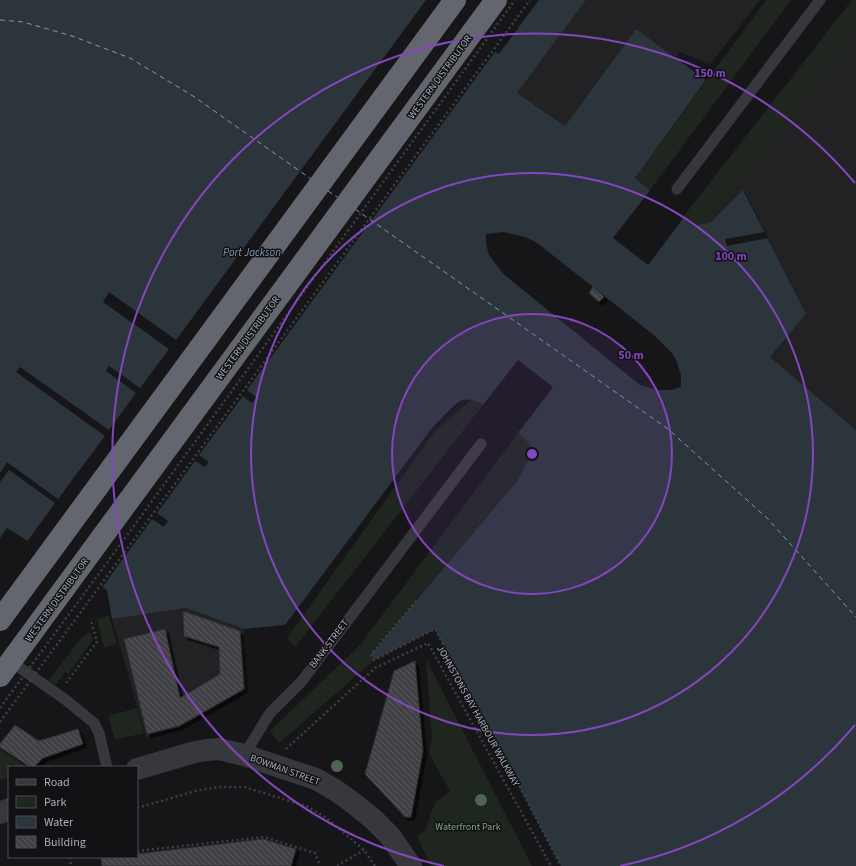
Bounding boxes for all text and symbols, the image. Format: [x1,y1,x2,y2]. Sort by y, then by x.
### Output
street label: WESTERN DISTRIBUTOR [405,32,475,122]
text: 150 m [694,65,726,82]
water label: Port Jackson [223,245,281,260]
text: 100 m [715,248,747,265]
street label: WESTERN DISTRIBUTOR [213,293,283,383]
text: 50 m [618,347,644,364]
centre of rings [525,447,539,461]
street label: WESTERN DISTRIBUTOR [22,555,92,645]
street label: BANK STREET [306,616,352,671]
street label: JOHNSTONS BAY HARBOUR WALKWAY [433,643,523,789]
street label: BOWMAN STREET [248,751,323,789]
legend [8,766,138,858]
text: Road [44,774,70,791]
text: Park [44,794,66,811]
text: Water [44,814,74,831]
park label: Waterfront Park [435,820,501,834]
text: Building [44,834,86,851]

